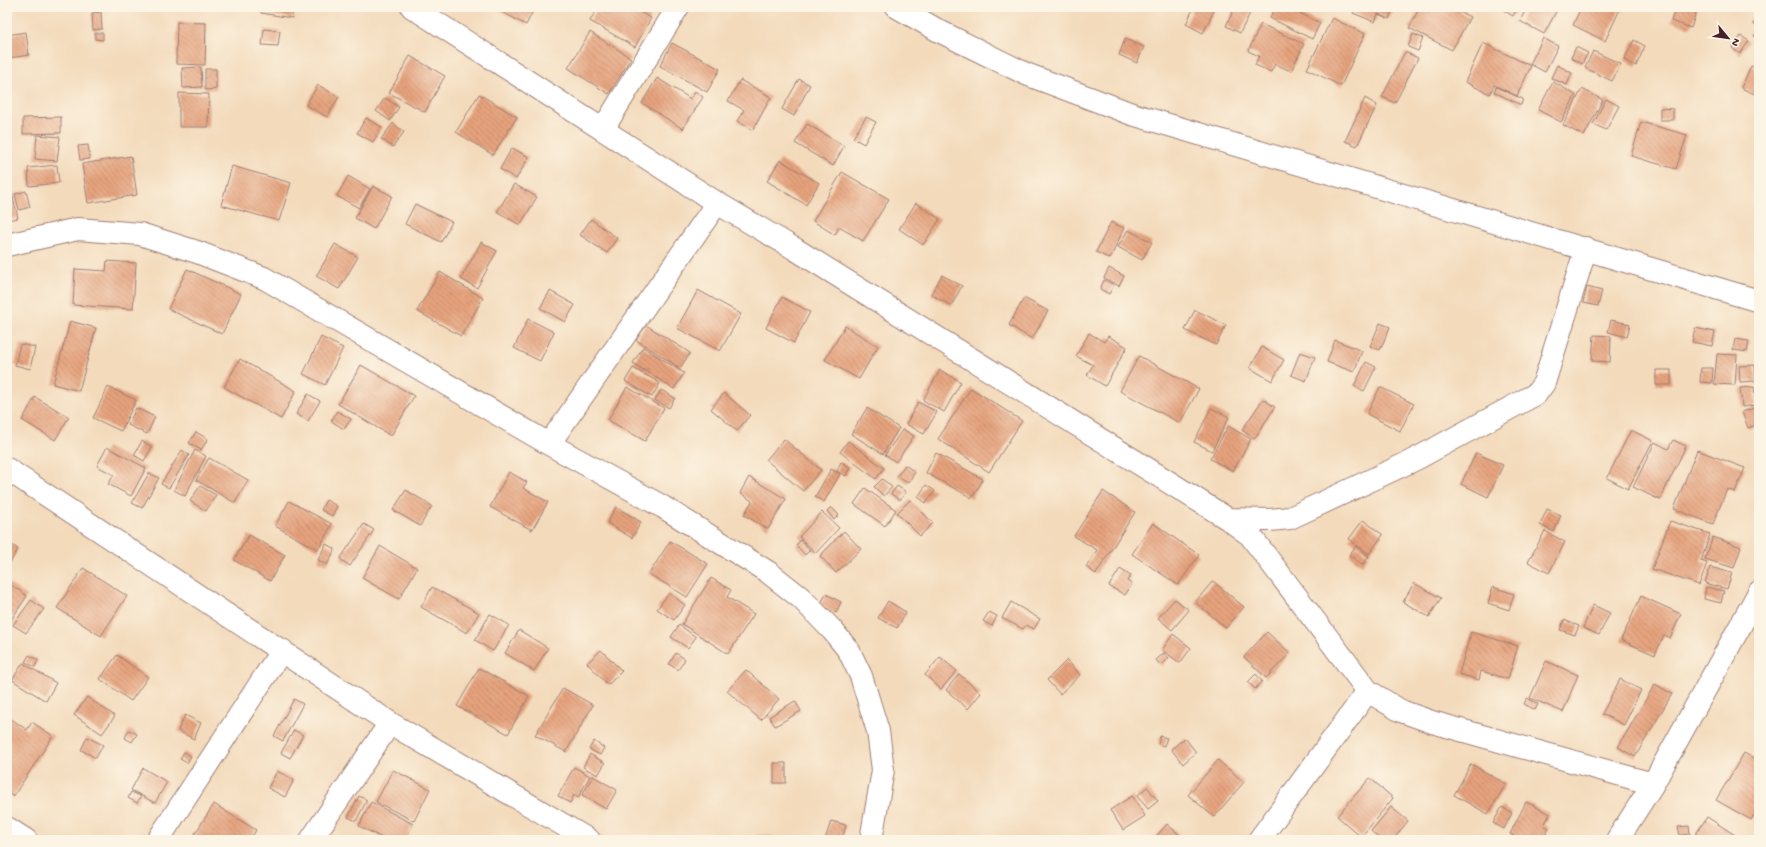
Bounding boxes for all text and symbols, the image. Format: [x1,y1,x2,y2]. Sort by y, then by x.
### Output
north arrow [1708,18,1748,58]
text: N [1728,36,1742,48]

